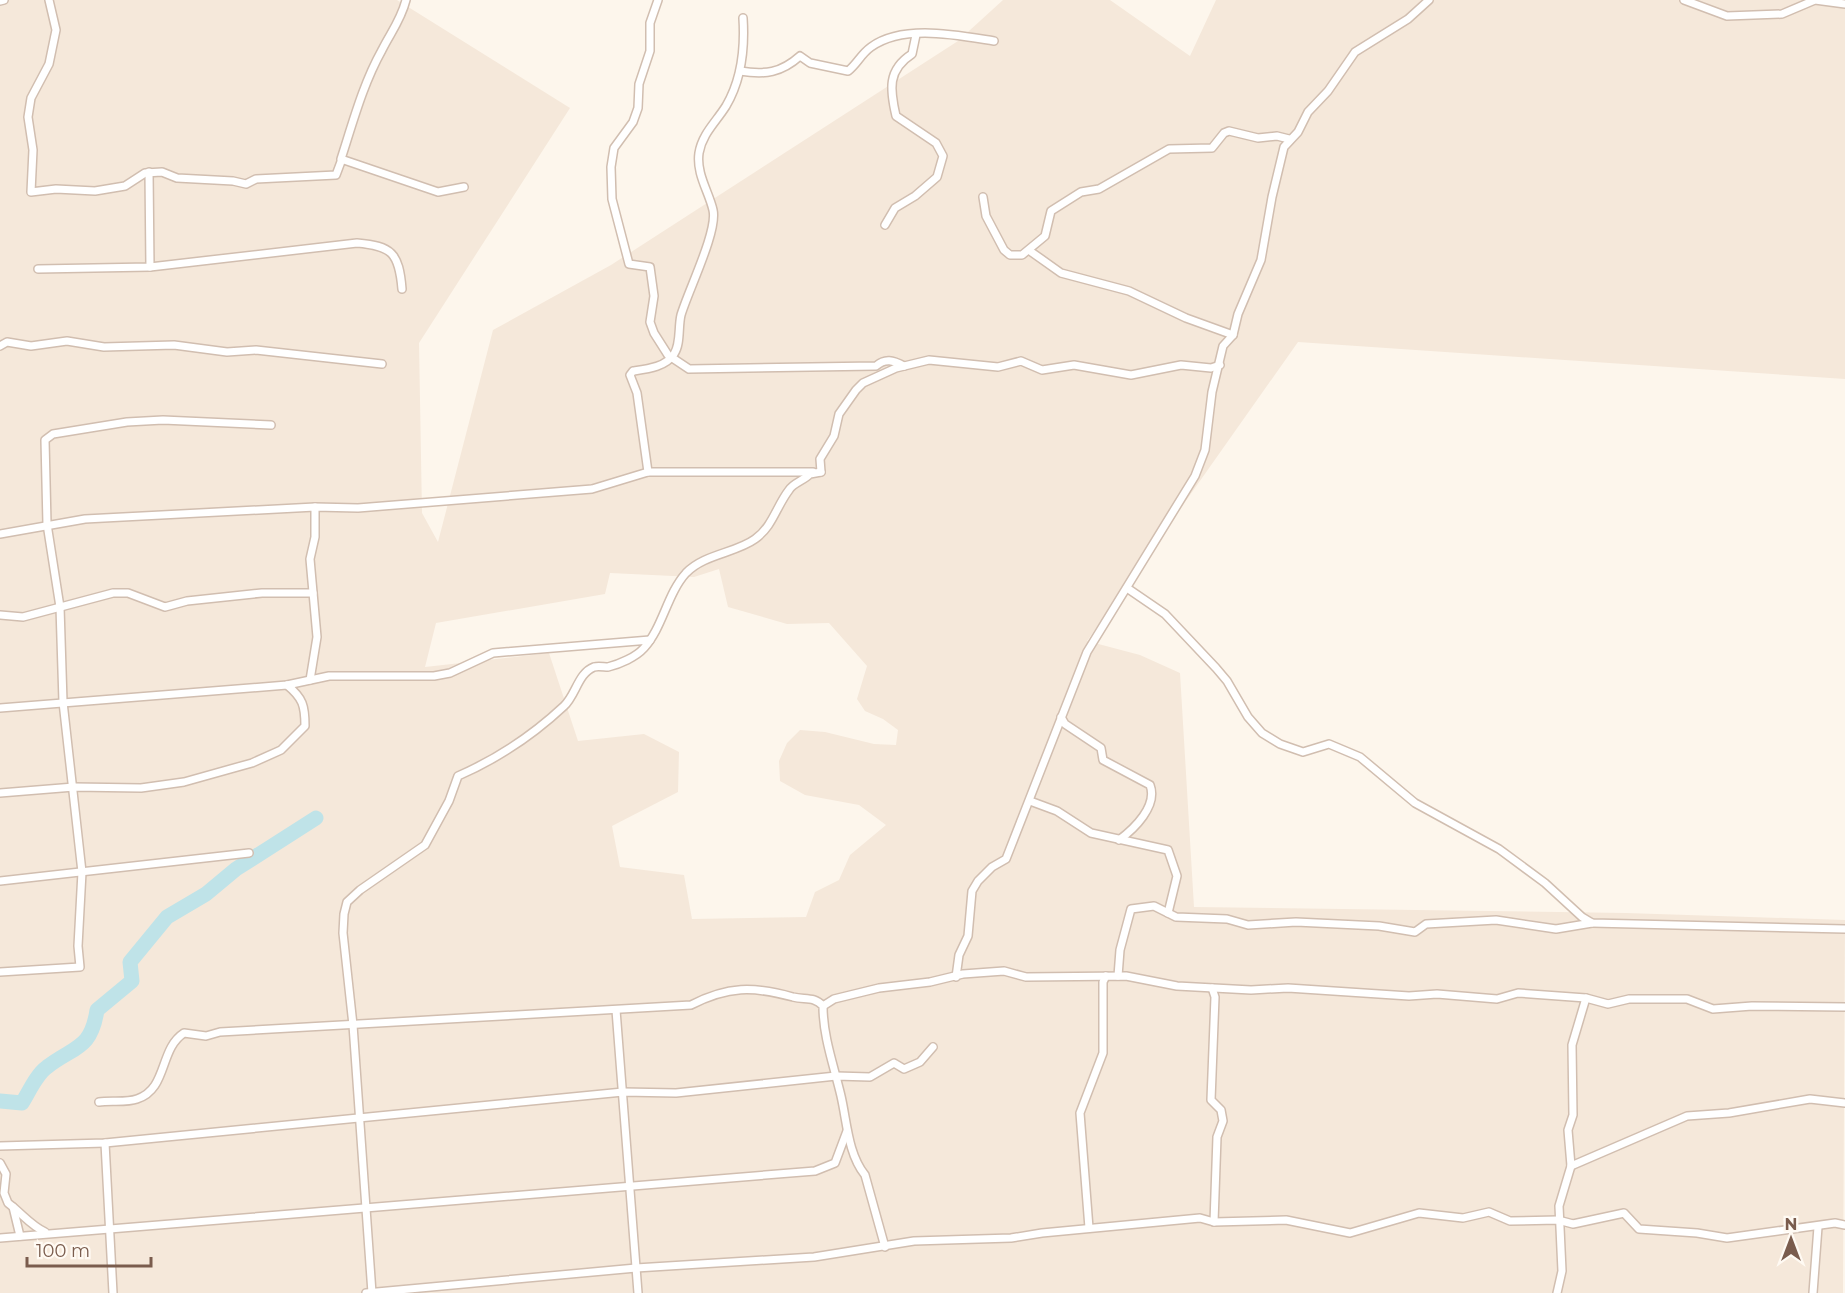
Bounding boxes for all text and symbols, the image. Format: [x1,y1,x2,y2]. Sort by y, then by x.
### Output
north arrow [1761,1209,1821,1269]
text: N [1785,1215,1797,1234]
scale bar [27,1230,152,1268]
text: 100 m [36,1240,90,1262]

